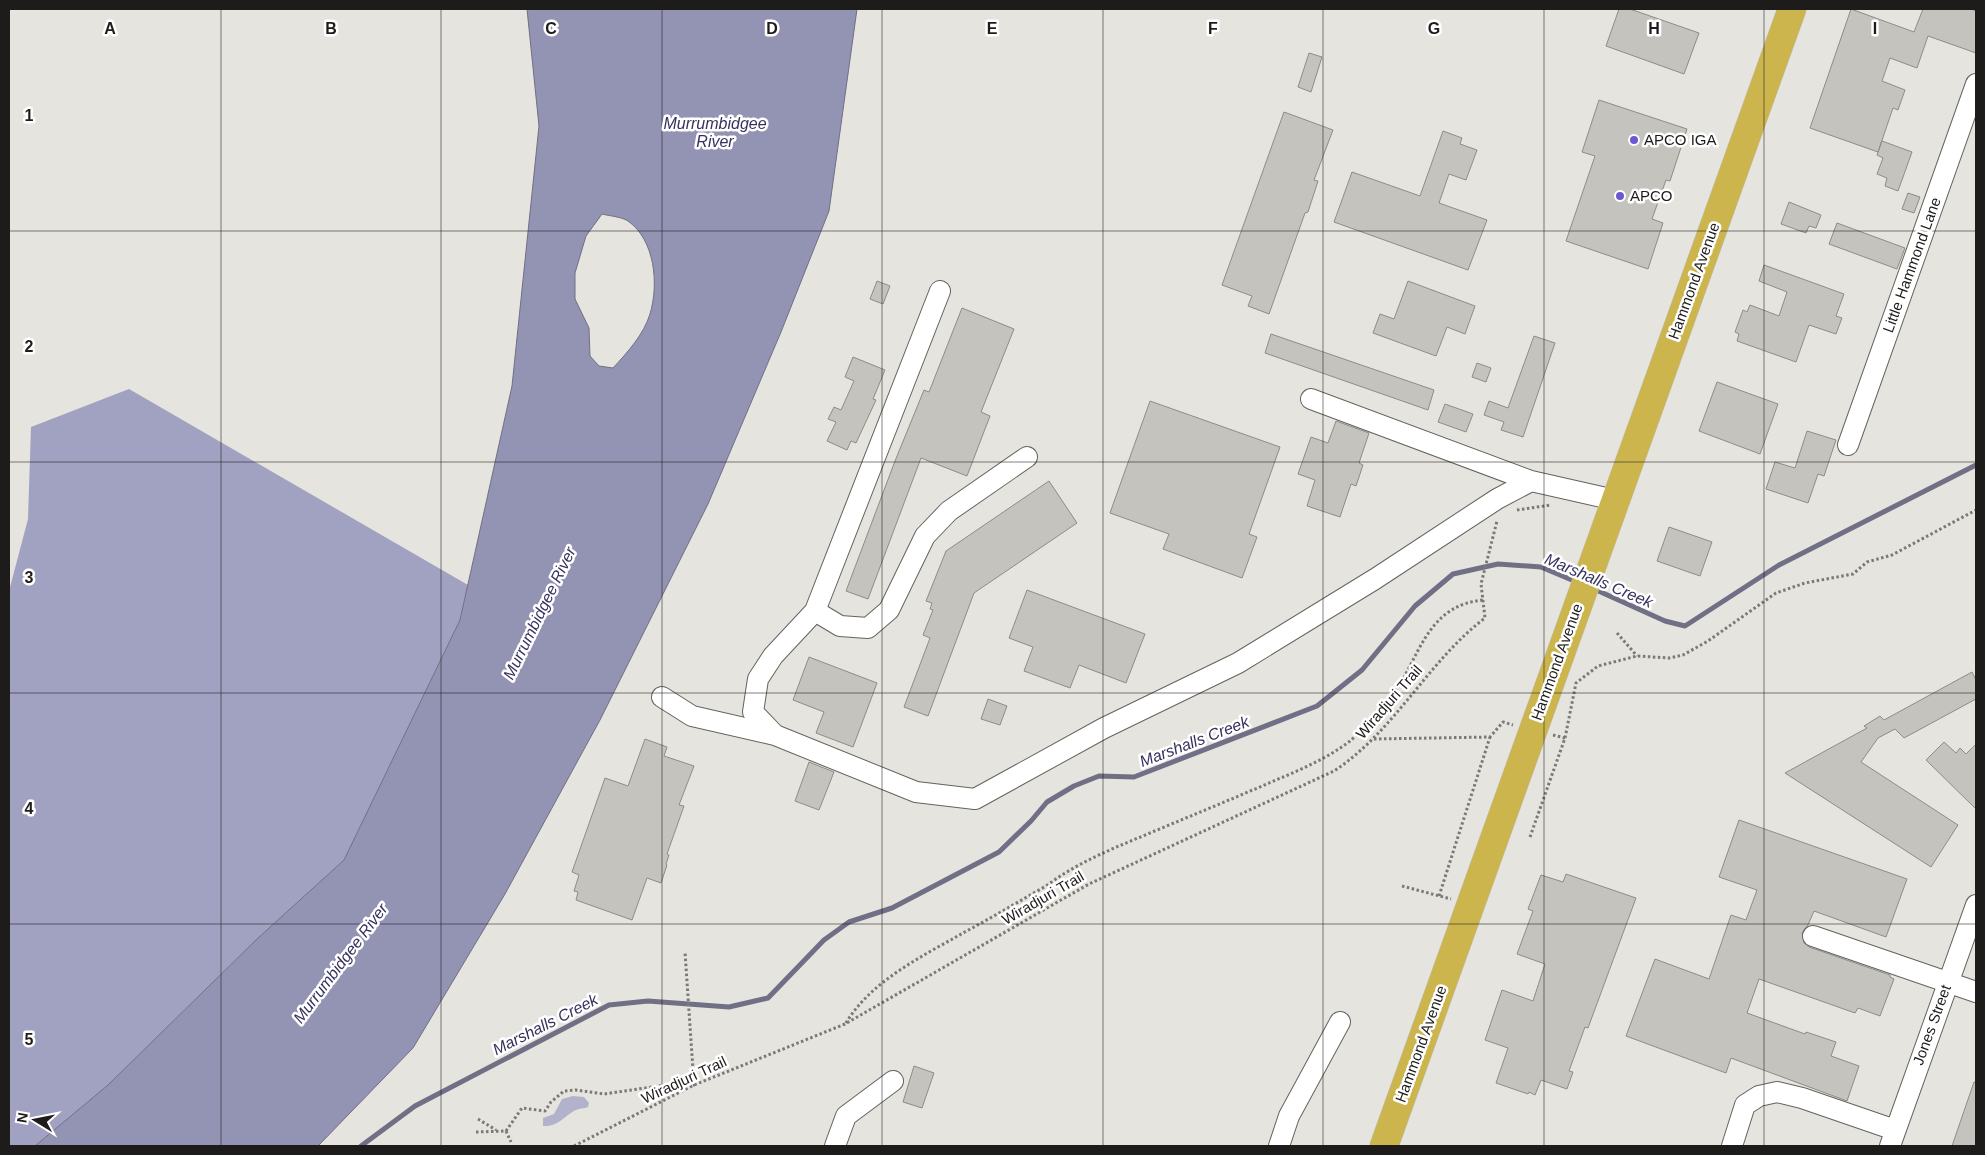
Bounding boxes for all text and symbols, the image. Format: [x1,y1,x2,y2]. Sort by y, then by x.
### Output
text: A [104,20,116,37]
text: B [325,20,337,37]
text: C [545,20,557,37]
text: D [766,20,778,37]
text: E [987,20,998,37]
text: F [1208,20,1218,37]
text: G [1428,20,1440,37]
text: H [1648,20,1660,37]
text: I [1873,20,1877,37]
text: 1 [25,107,34,124]
water label: Murrumbidgee River [663,115,767,150]
place label: APCO IGA [1644,131,1717,148]
marker: APCO IGA [1628,134,1640,146]
place label: APCO [1630,187,1673,204]
marker: APCO [1614,190,1626,202]
street label: Little Hammond Lane [1879,195,1944,335]
street label: Hammond Avenue [1664,220,1723,342]
text: 2 [25,338,34,355]
water label: Murrumbidgee River [500,544,579,682]
water label: Marshalls Creek [1542,550,1656,611]
text: 3 [25,569,34,586]
street label: Hammond Avenue [1527,601,1586,723]
street label: Wiradjuri Trail [1352,661,1425,742]
water label: Marshalls Creek [1137,712,1252,770]
text: 4 [25,800,34,817]
street label: Wiradjuri Trail [999,867,1087,928]
water label: Murrumbidgee River [290,900,391,1026]
street label: Jones Street [1909,982,1954,1067]
street label: Hammond Avenue [1391,983,1450,1105]
water label: Marshalls Creek [490,990,601,1058]
text: 5 [25,1031,34,1048]
street label: Wiradjuri Trail [639,1052,729,1107]
north arrow [10,1095,60,1145]
text: N [13,1111,31,1124]

